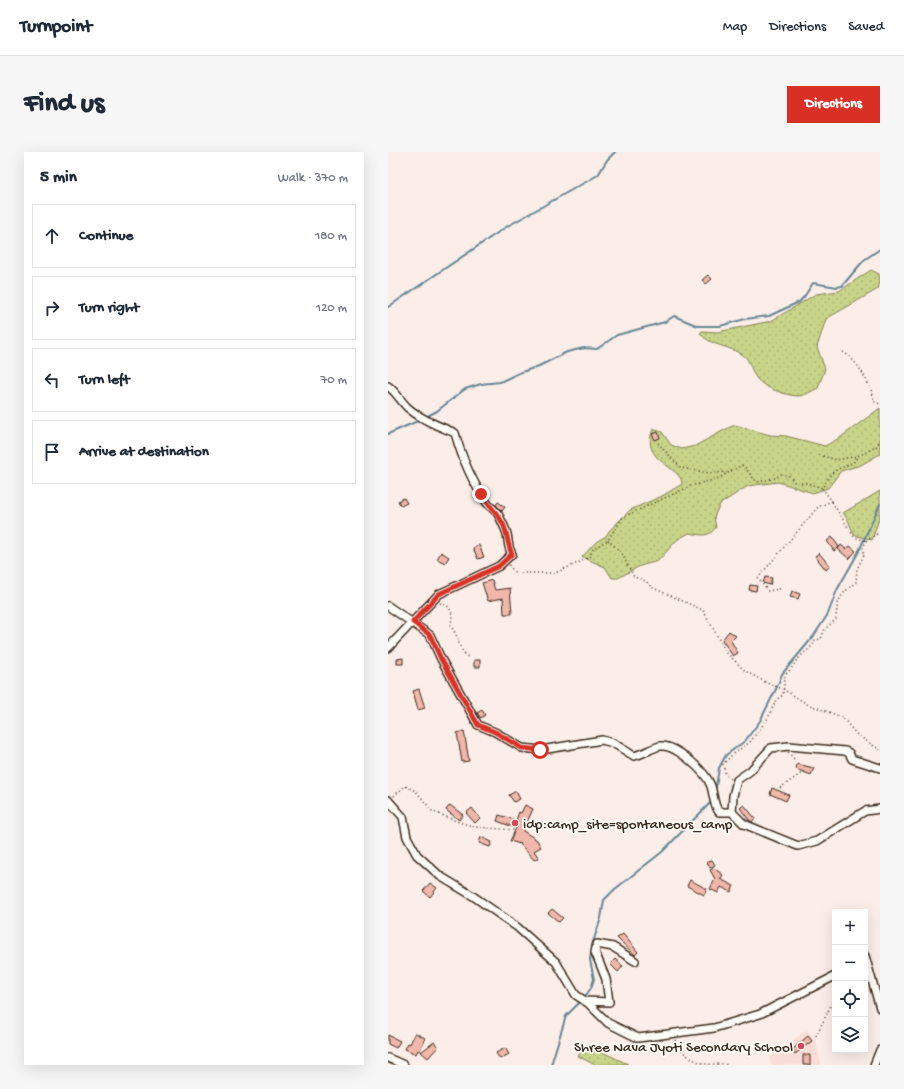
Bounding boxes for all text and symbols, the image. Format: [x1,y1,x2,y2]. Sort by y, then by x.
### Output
text: Turnpoint [20,16,92,39]
text: Map [723,19,747,36]
text: Directions [769,19,826,36]
text: Saved [848,19,884,36]
button: Directions [787,86,880,123]
text: Find us [24,88,104,121]
text: 5 min [40,168,77,188]
text: Walk · 370 m [278,171,348,186]
icon: ahead [41,225,63,247]
text: Continue [79,227,133,245]
text: 180 m [315,229,347,244]
icon: right [41,297,63,319]
text: Turn right [79,299,139,317]
text: 120 m [316,301,347,316]
icon: left [41,369,63,391]
text: Turn left [79,371,130,389]
text: 70 m [321,373,347,388]
icon: arrive [41,441,63,463]
text: Arrive at destination [79,443,209,461]
route end [472,485,490,503]
route start [531,741,549,759]
place label: idp:camp_site=spontaneous_camp [523,816,733,834]
marker: idp:camp_site=spontaneous_camp [510,818,520,828]
map controls [832,909,868,1053]
button: + [832,909,868,945]
button: − [832,945,868,981]
button: locate [832,981,868,1017]
button: layers [832,1017,868,1053]
place label: Shree Nava Jyoti Secondary School [574,1039,793,1057]
marker: Shree Nava Jyoti Secondary School [796,1041,806,1051]

